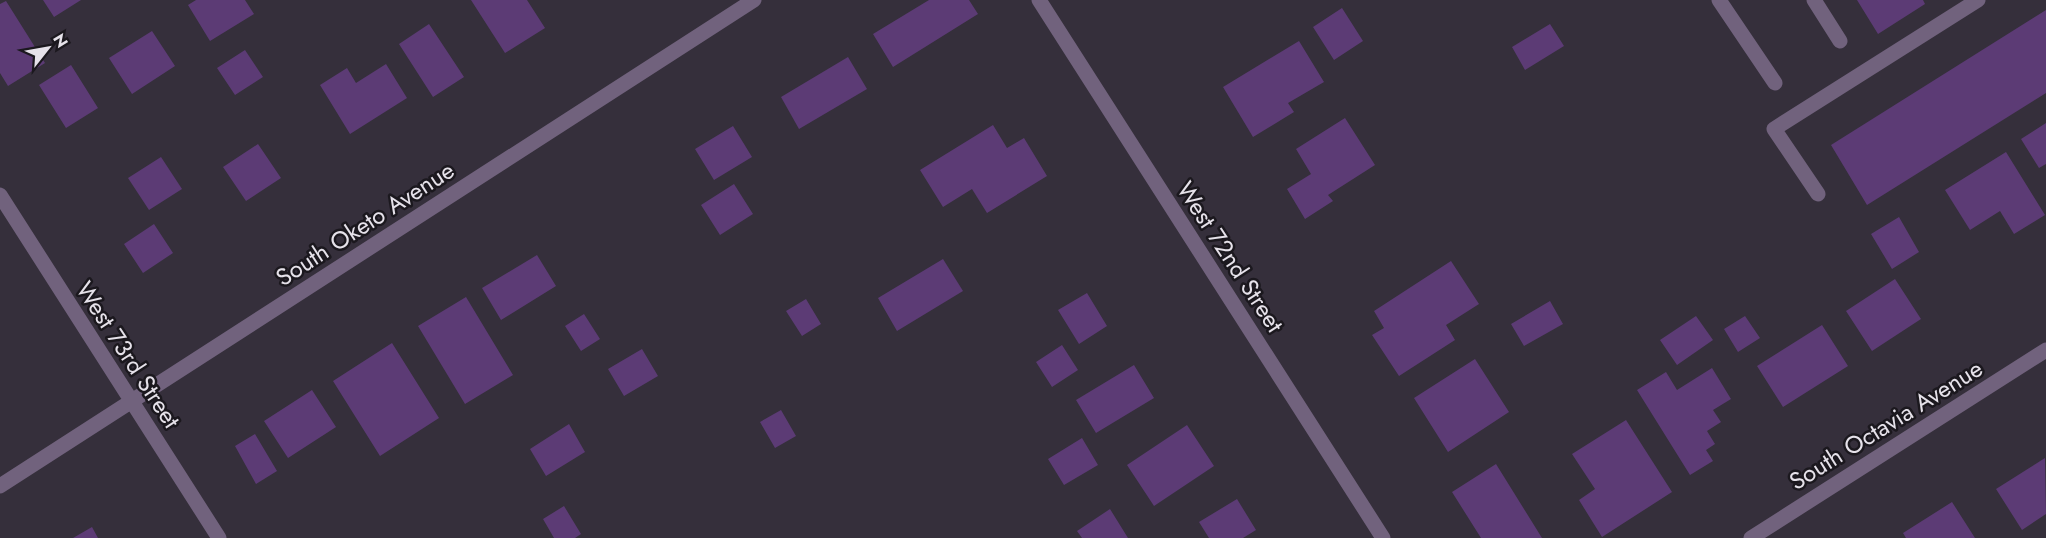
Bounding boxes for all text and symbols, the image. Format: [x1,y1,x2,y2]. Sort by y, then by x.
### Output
north arrow [18,18,78,78]
text: N [47,29,74,52]
street label: South Oketo Avenue [268,153,461,295]
street label: West 72nd Street [1168,174,1293,339]
street label: West 73rd Street [68,274,189,435]
street label: South Octavia Avenue [1782,351,1989,498]

